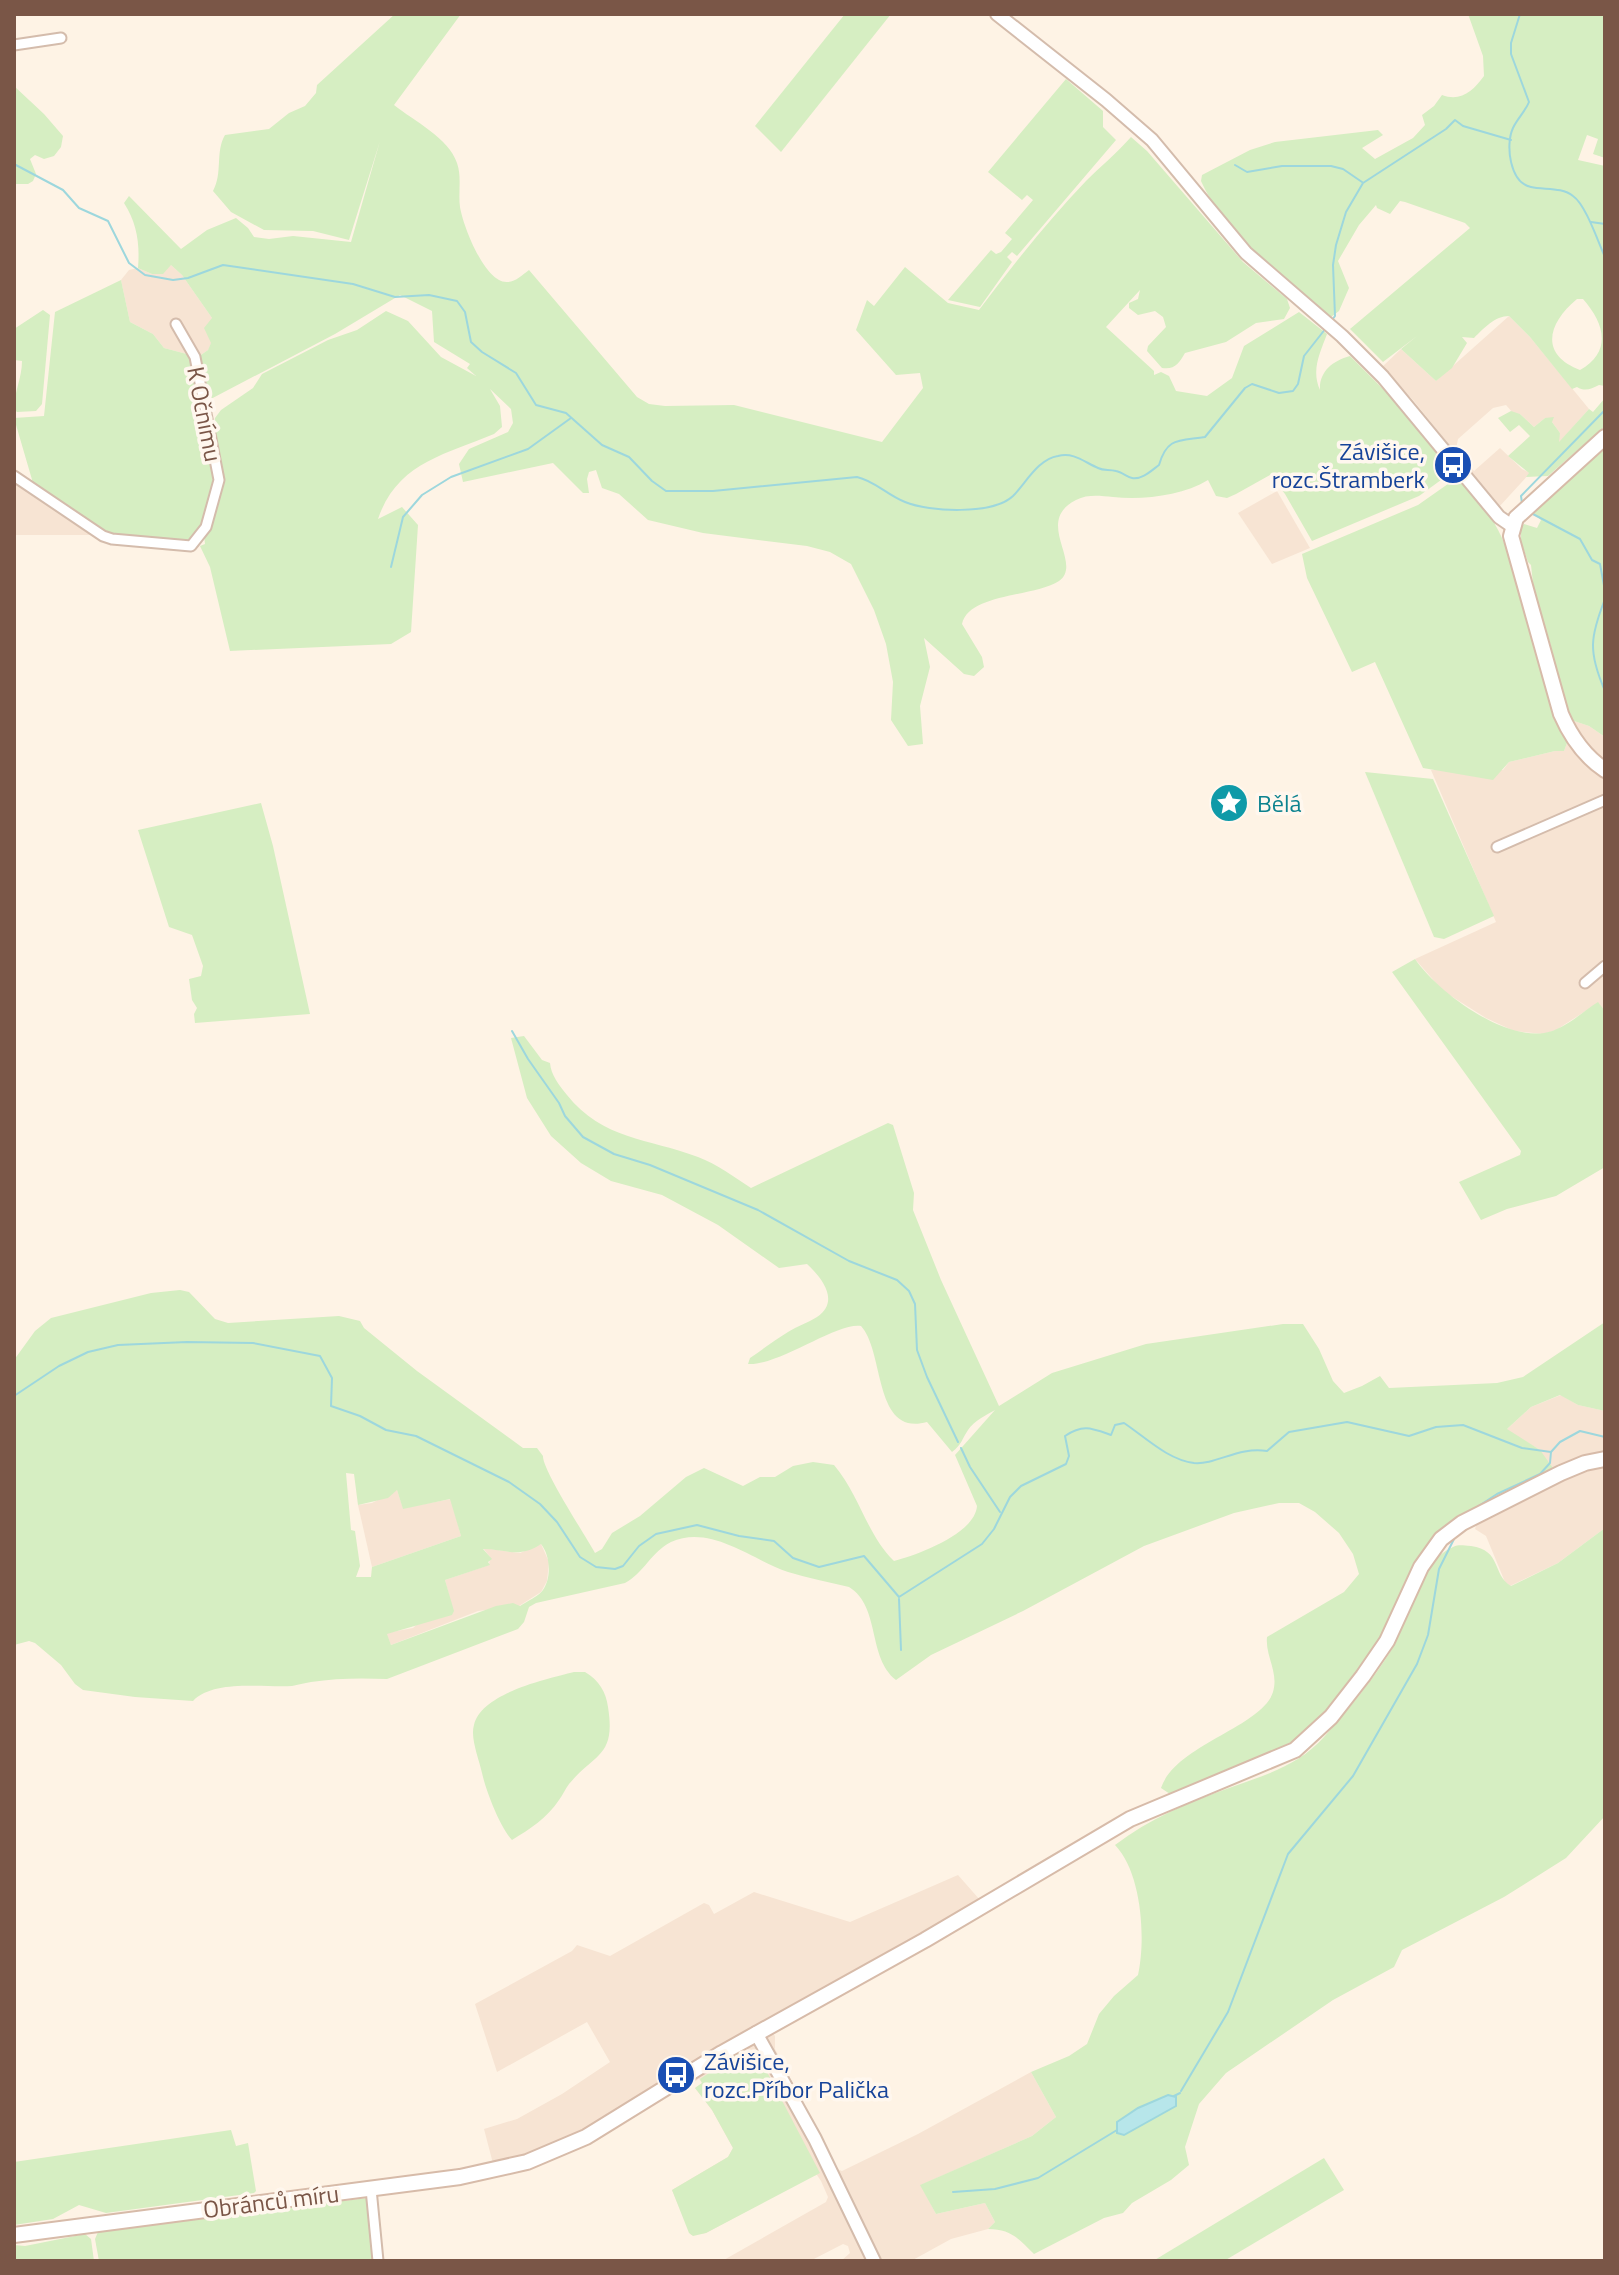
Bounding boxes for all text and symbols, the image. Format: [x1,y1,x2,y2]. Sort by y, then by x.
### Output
street label: K Očnímu [178,363,232,465]
place label: Závišice, rozc.Štramberk [1272,433,1426,497]
bus stop icon: Závišice, rozc.Štramberk [1432,444,1474,486]
place icon: Bělá [1208,782,1250,824]
place label: Bělá [1257,785,1301,821]
place label: Závišice, rozc.Příbor Palička [704,2043,889,2107]
bus stop icon: Závišice, rozc.Příbor Palička [655,2054,697,2096]
street label: Obránců míru [201,2175,341,2227]

